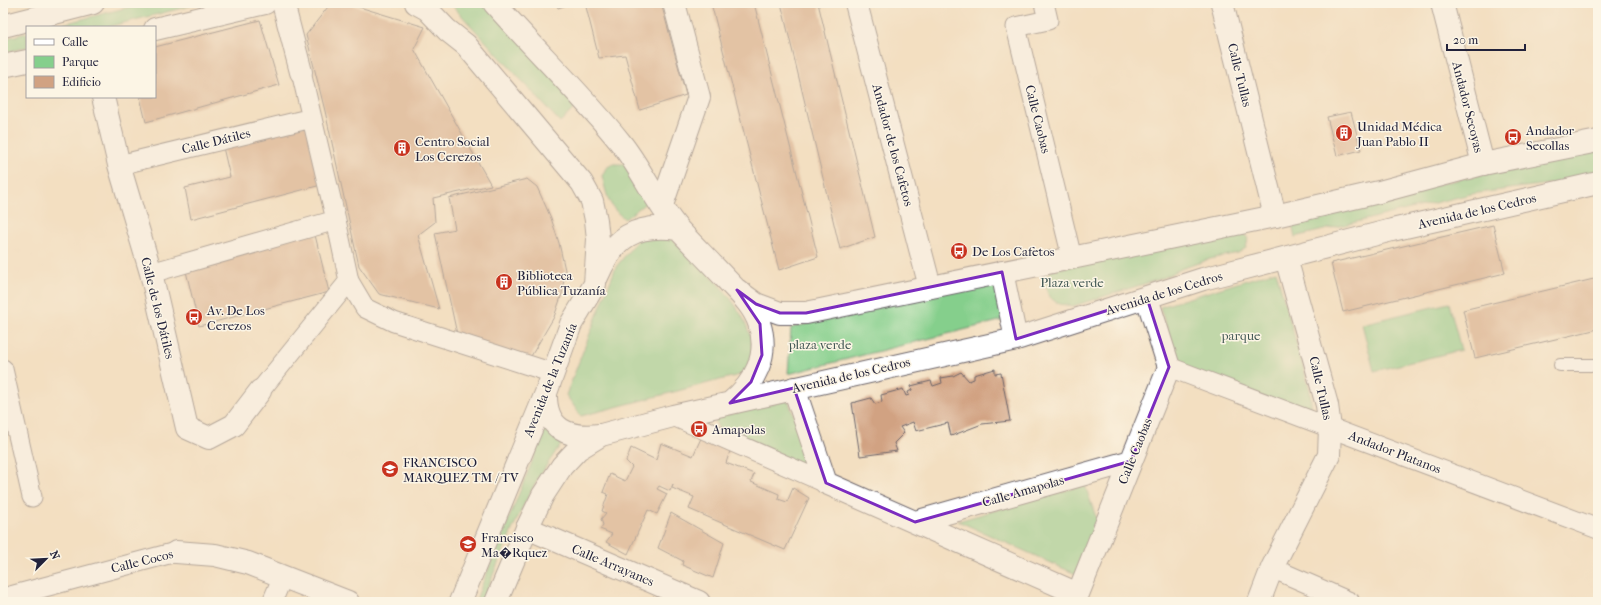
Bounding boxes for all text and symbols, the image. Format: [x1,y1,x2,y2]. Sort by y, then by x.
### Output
legend [26,26,156,98]
scale bar [1447,26,1525,52]
text: 20 m [1453,33,1478,47]
text: Calle [62,35,88,49]
street label: Calle Tullas [1225,42,1255,108]
text: Parque [62,55,99,69]
street label: Andador Secoyas [1449,59,1487,154]
text: Edificio [62,75,101,89]
street label: Andador de los Cafetos [869,81,917,208]
street label: Calle Caobas [1022,83,1054,155]
place label: Unidad Médica Juan Pablo II [1356,119,1443,149]
building icon: Unidad Médica Juan Pablo II [1334,123,1354,143]
place label: Andador Secollas [1525,123,1575,153]
street label: Calle Dátiles [180,125,252,157]
bus stop icon: Andador Secollas [1503,127,1523,147]
place label: Centro Social Los Cerezos [415,134,490,164]
building icon: Centro Social Los Cerezos [392,138,412,158]
street label: Avenida de los Cedros [1415,190,1538,232]
bus stop icon: De Los Cafetos [949,241,969,261]
place label: De Los Cafetos [972,244,1055,259]
street label: Calle de los Dátiles [138,256,178,361]
place label: Biblioteca Pública Tuzanía [517,268,607,298]
street label: Avenida de los Cedros [1103,268,1224,318]
building icon: Biblioteca Pública Tuzanía [494,272,514,292]
park label: Plaza verde [1040,275,1104,290]
place label: Av. De Los Cerezos [206,303,265,333]
bus stop icon: Av. De Los Cerezos [184,307,204,327]
street label: Avenida de la Tuzanía [520,320,580,440]
park label: parque [1220,328,1261,343]
park label: plaza verde [788,337,852,352]
street label: Avenida de los Cedros [789,354,912,396]
street label: Calle Tullas [1306,355,1336,422]
street label: Calle Caobas [1115,416,1155,486]
bus stop icon: Amapolas [689,419,709,439]
place label: Amapolas [711,422,765,437]
street label: Andador Platanos [1346,427,1444,477]
place label: FRANCISCO MARQUEZ TM / TV [403,455,519,485]
school or university icon: FRANCISCO MARQUEZ TM / TV [380,459,400,479]
street label: Calle Amapolas [980,472,1066,510]
place label: Francisco Ma�Rquez [481,530,548,560]
school or university icon: Francisco Ma�Rquez [458,534,478,554]
north arrow [26,539,66,579]
street label: Calle Arrayanes [570,541,657,589]
street label: Calle Cocos [109,546,175,576]
text: N [47,549,63,562]

